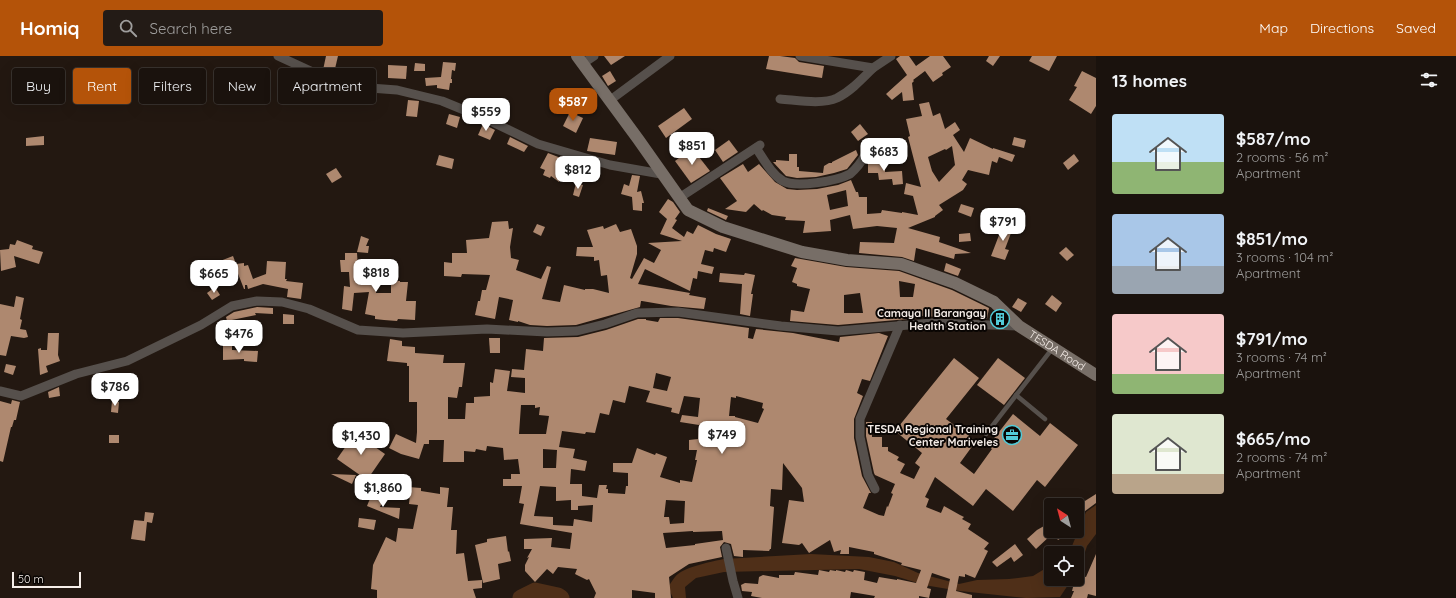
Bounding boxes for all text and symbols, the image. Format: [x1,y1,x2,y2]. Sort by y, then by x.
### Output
search box [103,10,383,46]
text: Homiq [20,16,79,40]
icon: search [117,17,139,39]
text: Search here [149,19,232,38]
text: Map [1259,19,1288,37]
text: Directions [1310,19,1374,37]
text: Saved [1396,19,1436,37]
chip: Buy [12,68,65,104]
chip: Rent [73,68,131,104]
chip: Filters [139,68,206,104]
chip: New [214,68,270,104]
chip: Apartment [278,68,376,104]
icon: filters [1418,69,1440,91]
text: 13 homes [1112,70,1187,91]
pin: $587 [549,88,597,122]
text: $587 [558,93,588,109]
pin: $559 [462,98,510,132]
text: $559 [471,103,501,119]
text: $587/mo [1236,128,1311,149]
icon: home [1144,130,1192,178]
pin: $851 [668,132,716,166]
text: $851 [678,137,706,153]
pin: $683 [860,138,908,172]
text: $683 [869,143,899,159]
text: 2 rooms · 56 m² [1236,149,1328,165]
pin: $812 [554,156,602,190]
text: $812 [564,161,592,177]
text: Apartment [1236,165,1301,181]
pin: $791 [979,208,1027,242]
text: $791 [989,213,1017,229]
text: $851/mo [1236,228,1308,249]
icon: home [1144,230,1192,278]
text: 3 rooms · 104 m² [1236,249,1333,265]
pin: $818 [352,259,400,293]
pin: $665 [190,260,238,294]
text: $818 [362,264,390,280]
text: $665 [199,265,229,281]
text: Apartment [1236,265,1301,281]
place label: Camaya II Barangay Health Station [877,306,986,333]
building icon: Camaya II Barangay Health Station [989,308,1011,330]
pin: $476 [215,320,263,354]
text: $476 [225,325,253,341]
street label: TESDA Road [1026,327,1088,373]
text: $791/mo [1236,328,1308,349]
icon: home [1144,330,1192,378]
text: 3 rooms · 74 m² [1236,349,1327,365]
text: Apartment [1236,365,1301,381]
pin: $786 [91,373,139,407]
text: $786 [100,378,130,394]
pin: $749 [698,421,746,455]
pin: $1,430 [328,422,394,456]
place label: TESDA Regional Training Center Mariveles [867,422,998,449]
office icon: TESDA Regional Training Center Mariveles [1001,424,1023,446]
text: $749 [707,426,737,442]
text: $1,430 [341,427,381,443]
text: $665/mo [1236,428,1311,449]
icon: home [1144,430,1192,478]
text: 2 rooms · 74 m² [1236,449,1327,465]
text: Apartment [1236,465,1301,481]
pin: $1,860 [350,474,416,508]
text: $1,860 [364,479,402,495]
north arrow [1044,498,1084,538]
map controls [1044,498,1084,586]
button: locate [1044,546,1084,586]
scale bar [12,570,81,589]
text: 50 m [18,572,44,586]

